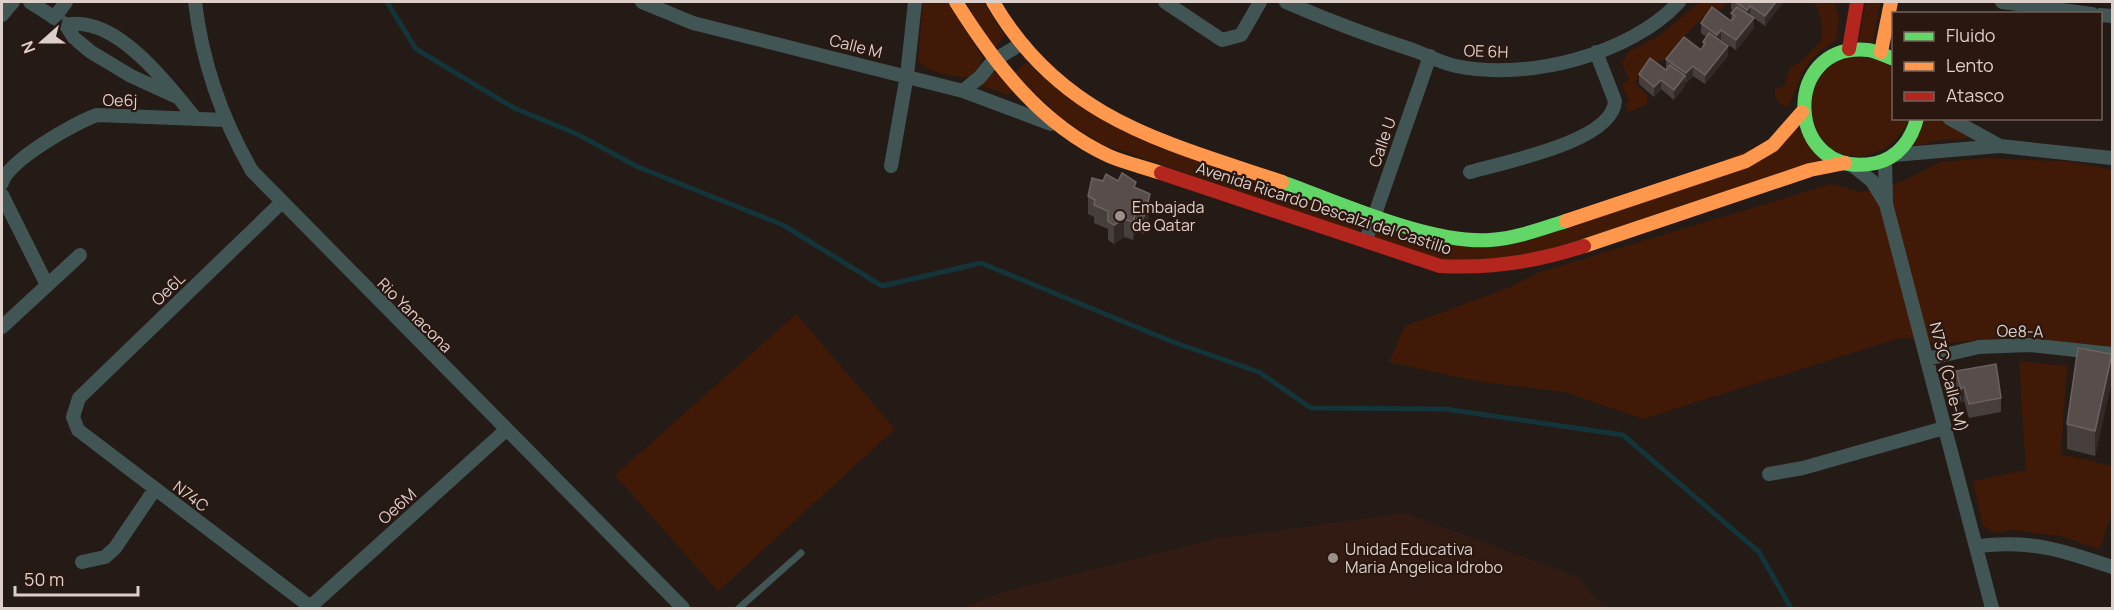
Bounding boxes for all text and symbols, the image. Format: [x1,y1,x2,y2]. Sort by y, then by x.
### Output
north arrow [12,12,72,72]
legend [1892,12,2102,120]
text: Fluido [1946,23,1995,47]
street label: Calle M [827,29,885,63]
text: N [16,38,40,57]
street label: OE 6H [1463,39,1509,63]
text: Lento [1946,53,1994,77]
text: Atasco [1946,83,2004,107]
street label: Oe6j [102,89,138,111]
street label: Calle U [1363,114,1401,170]
street label: Avenida Ricardo Descalzi del Castillo [1193,156,1455,260]
place label: Embajada de Qatar [1132,196,1204,236]
marker: Embajada de Qatar [1113,209,1127,223]
street label: Oe6L [146,268,190,310]
street label: Rio Yanacona [373,273,457,357]
street label: N73C (Calle-M) [1925,320,1973,434]
street label: Oe8-A [1996,320,2044,342]
street label: N74C [169,475,213,517]
street label: Oe6M [373,483,421,529]
place label: Unidad Educativa Maria Angelica Idrobo [1345,538,1503,578]
marker: Unidad Educativa Maria Angelica Idrobo [1326,551,1340,565]
scale bar [15,559,138,597]
text: 50 m [24,567,64,591]

